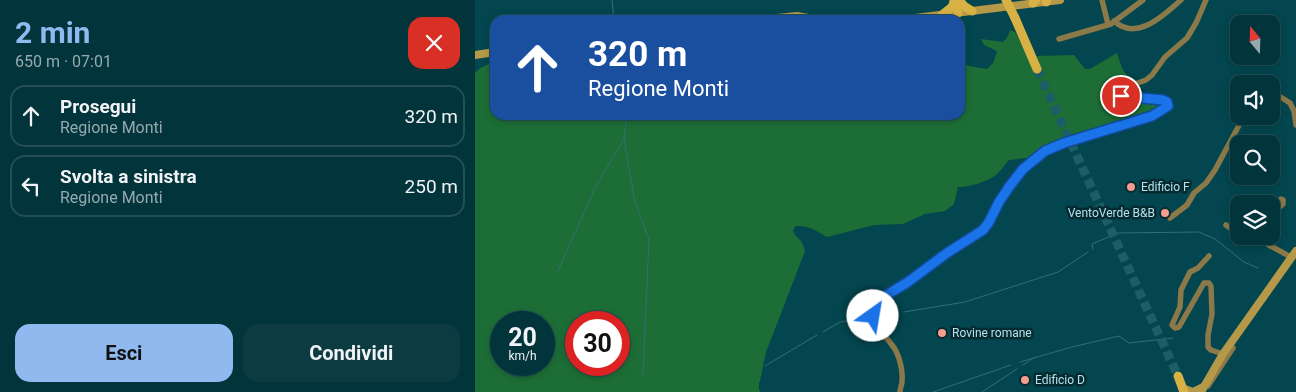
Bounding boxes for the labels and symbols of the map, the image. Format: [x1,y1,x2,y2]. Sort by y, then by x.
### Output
north arrow [1230,15,1280,65]
pin [1100,75,1142,117]
place label: Edificio F [1141,180,1190,194]
marker: Edificio F [1125,181,1137,193]
place label: VentoVerde B&B [1068,206,1155,220]
marker: VentoVerde B&B [1159,207,1171,219]
position arrow [846,289,898,341]
speed limit sign: 30 [565,311,630,376]
place label: Rovine romane [952,326,1032,340]
marker: Rovine romane [936,327,948,339]
place label: Edificio D [1035,373,1085,387]
marker: Edificio D [1019,374,1031,386]

